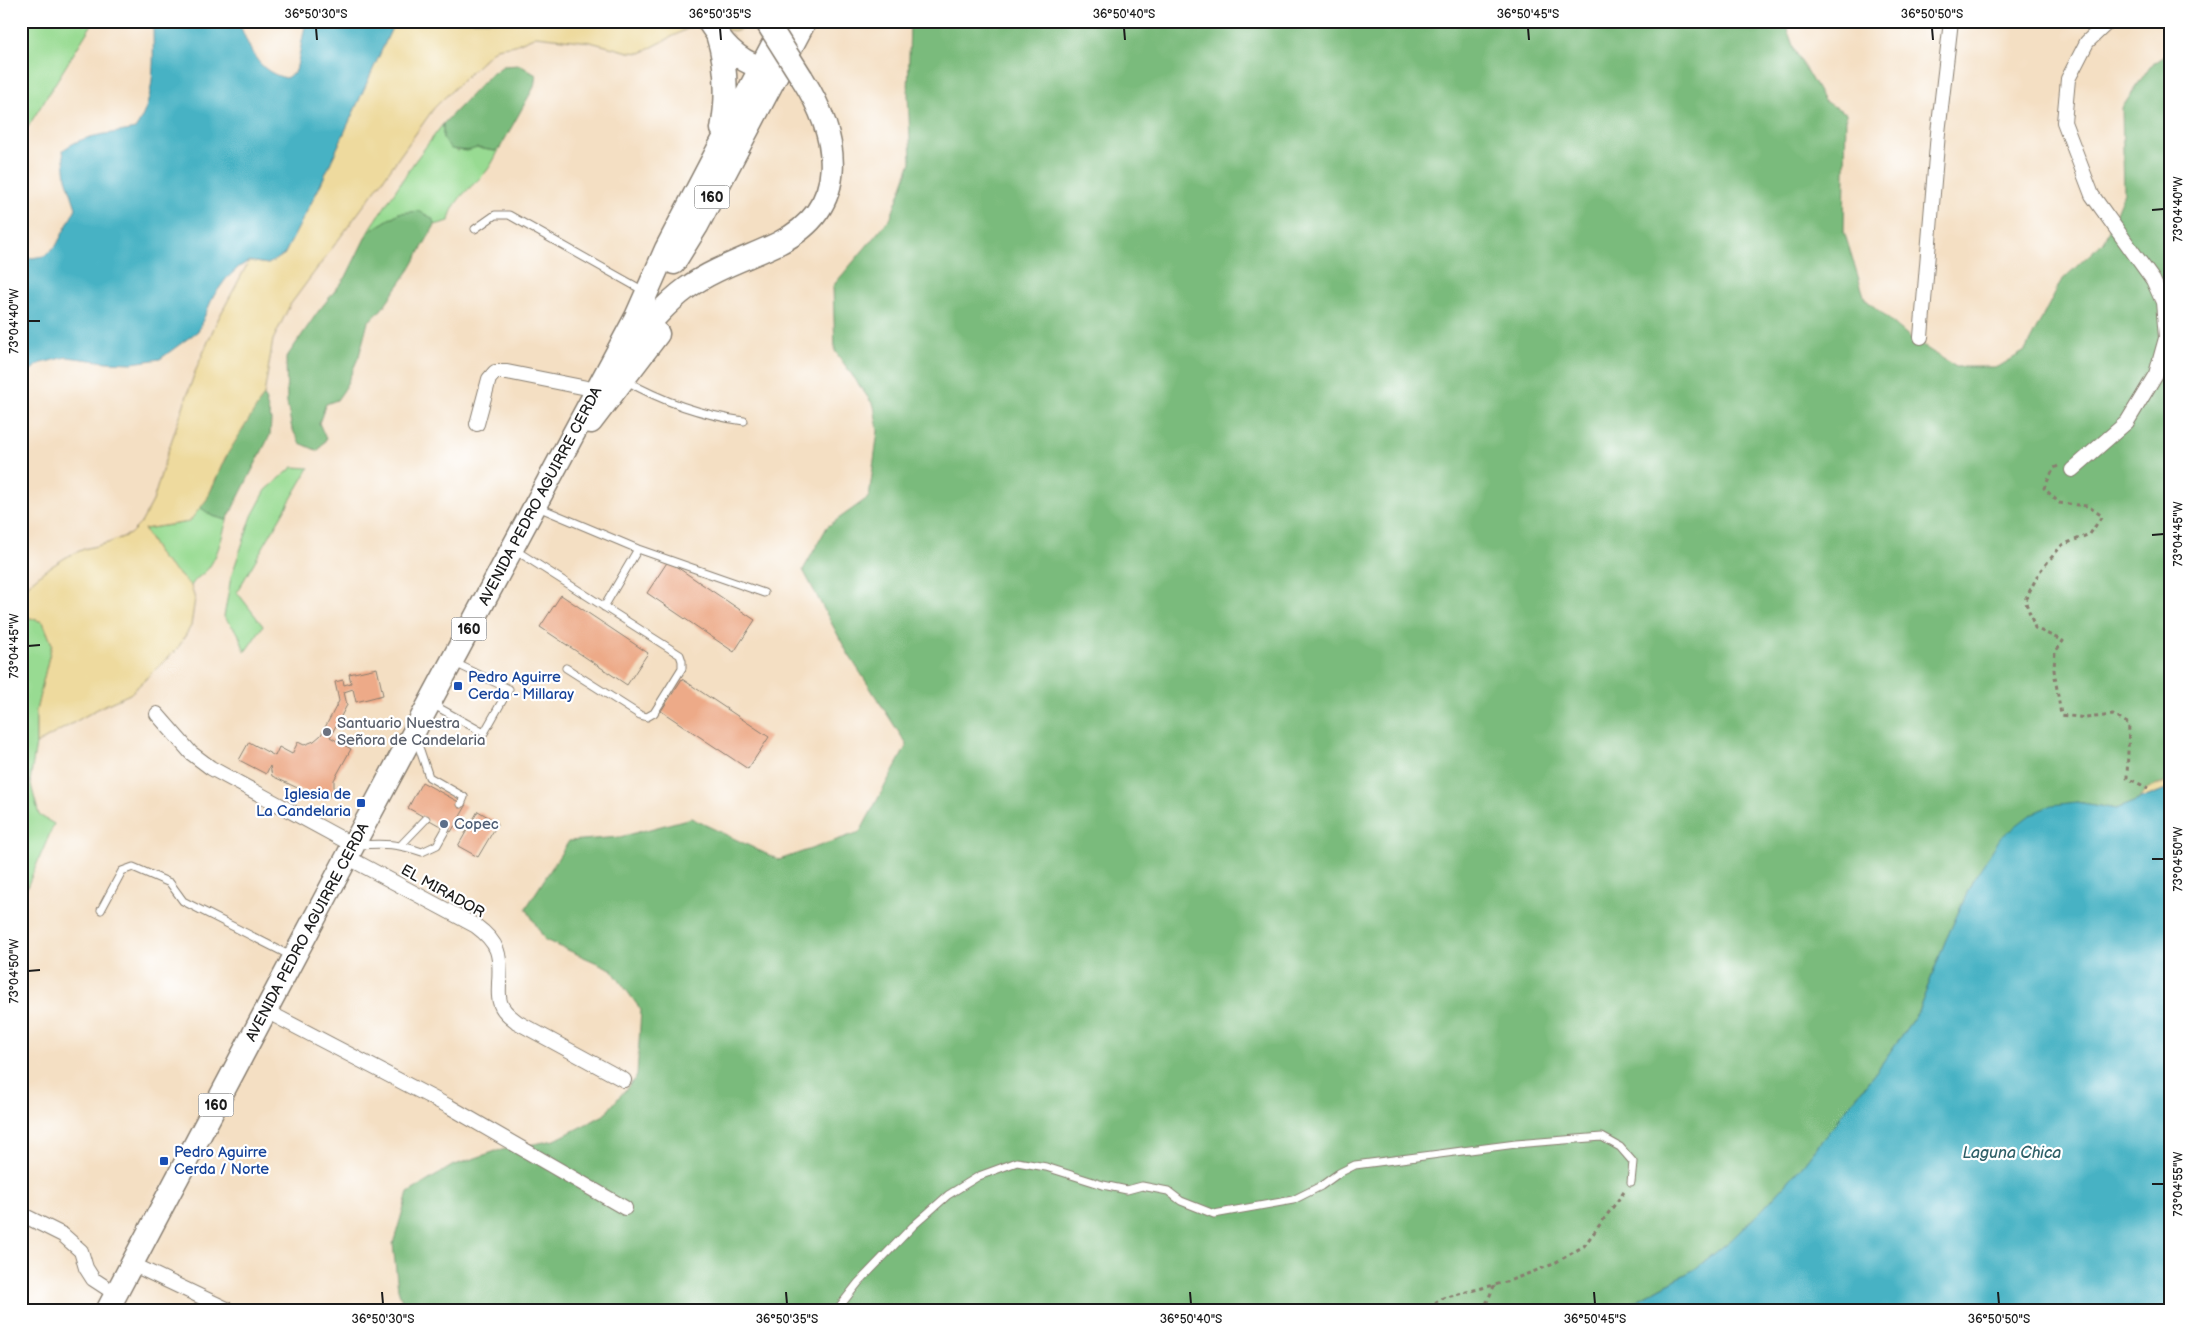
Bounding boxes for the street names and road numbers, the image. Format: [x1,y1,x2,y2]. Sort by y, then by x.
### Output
road number: 160 [694,186,730,208]
street label: AVENIDA PEDRO AGUIRRE CERDA [475,383,607,609]
road number: 160 [452,618,486,640]
street label: AVENIDA PEDRO AGUIRRE CERDA [242,819,374,1045]
street label: EL MIRADOR [398,861,488,922]
road number: 160 [198,1094,234,1116]

